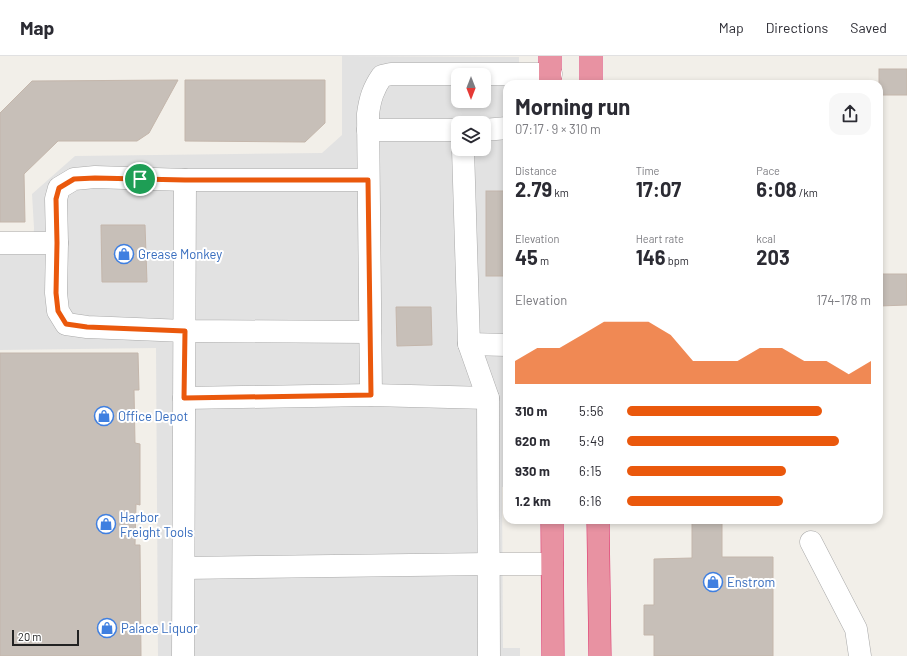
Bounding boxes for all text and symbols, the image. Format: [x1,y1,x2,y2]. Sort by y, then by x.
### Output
text: Map [20,16,54,39]
text: Map [719,19,744,36]
text: Directions [766,19,828,36]
text: Saved [850,19,887,36]
north arrow [451,68,491,108]
map controls [451,68,491,156]
text: Morning run [515,93,630,119]
button: share [829,93,871,135]
button: layers [451,116,491,156]
text: 07:17 · 9 × 310 m [515,121,601,137]
pin [123,162,157,196]
text: Distance [515,164,557,177]
text: Time [636,164,659,177]
text: Pace [756,164,780,177]
icon: arrive [129,168,151,190]
text: 2.79 [515,177,552,201]
text: 17:07 [636,177,681,201]
text: 6:08 [756,177,797,201]
text: km [552,186,569,199]
text: /km [797,186,818,199]
text: Elevation [515,232,559,245]
text: Heart rate [636,232,684,245]
text: kcal [756,232,776,245]
shop icon: Grease Monkey [113,243,135,265]
text: 45 [515,245,538,269]
text: 146 [636,245,666,269]
text: 203 [756,245,790,269]
place label: Grease Monkey [138,246,222,262]
text: m [538,254,549,267]
text: bpm [666,254,689,267]
text: Elevation [515,292,567,308]
text: 174–178 m [816,292,871,308]
text: 310 m [515,403,547,419]
text: 5:56 [579,403,603,419]
shop icon: Office Depot [93,405,115,427]
place label: Office Depot [118,408,188,424]
text: 620 m [515,433,550,449]
text: 5:49 [579,433,604,449]
text: 930 m [515,463,550,479]
text: 6:15 [579,463,601,479]
text: 1.2 km [515,493,551,509]
text: 6:16 [579,493,601,509]
place label: Harbor Freight Tools [120,509,193,540]
shop icon: Harbor Freight Tools [95,513,117,535]
shop icon: Enstrom [702,571,724,593]
place label: Enstrom [727,574,775,590]
shop icon: Palace Liquor [96,617,118,639]
place label: Palace Liquor [121,620,198,636]
scale bar [12,628,79,647]
text: 20 m [18,630,41,643]

